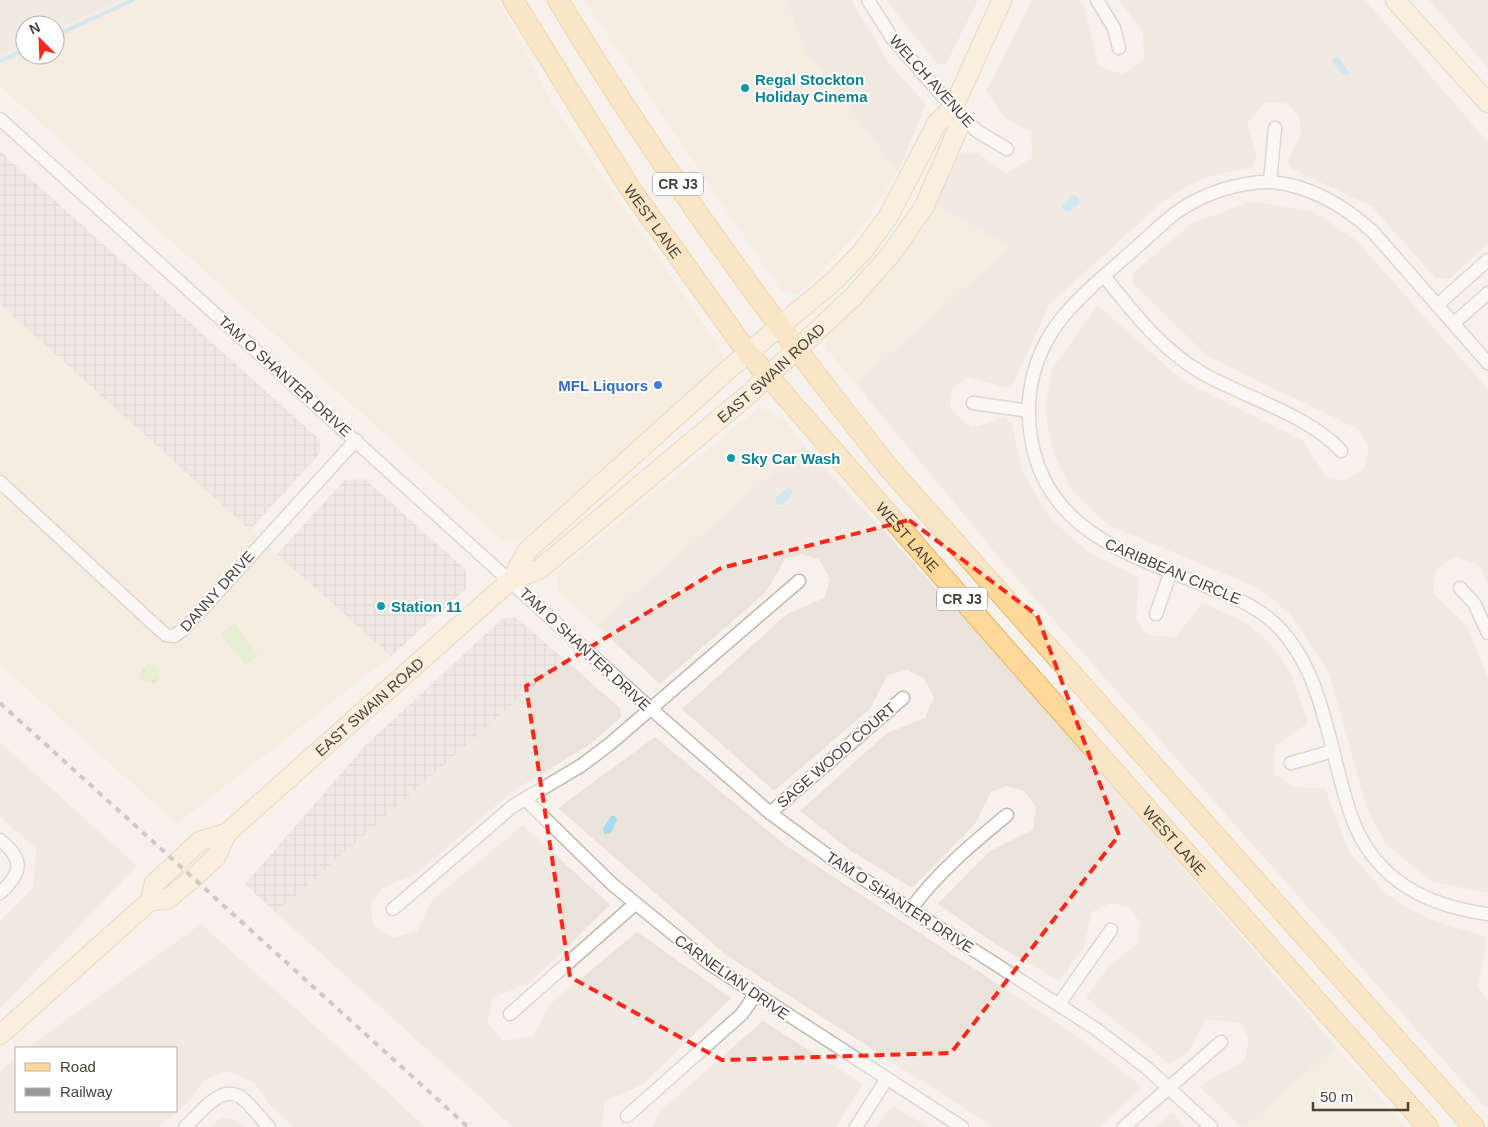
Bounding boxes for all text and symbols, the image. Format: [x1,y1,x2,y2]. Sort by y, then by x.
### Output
north arrow [15,15,65,65]
text: N [27,19,43,37]
street label: WELCH AVENUE [886,31,978,131]
place label: Regal Stockton Holiday Cinema [755,71,868,105]
marker: Regal Stockton Holiday Cinema [739,82,751,94]
road number: CR J3 [653,172,703,195]
street label: WEST LANE [621,181,685,261]
street label: TAM O SHANTER DRIVE [215,312,355,440]
street label: EAST SWAIN ROAD [713,319,828,426]
place label: MFL Liquors [558,377,648,394]
marker: MFL Liquors [652,379,664,391]
place label: Sky Car Wash [741,450,841,467]
marker: Sky Car Wash [725,452,737,464]
street label: WEST LANE [873,499,943,575]
street label: CARIBBEAN CIRCLE [1103,535,1243,607]
street label: DANNY DRIVE [176,547,258,635]
street label: TAM O SHANTER DRIVE [516,584,654,714]
road number: CR J3 [937,588,987,610]
place label: Station 11 [391,598,462,615]
marker: Station 11 [375,600,387,612]
street label: EAST SWAIN ROAD [311,654,427,759]
street label: SAGE WOOD COURT [773,699,899,811]
street label: WEST LANE [1140,802,1210,878]
street label: TAM O SHANTER DRIVE [823,848,977,956]
street label: CARNELIAN DRIVE [671,931,793,1023]
legend [15,1047,178,1112]
text: Road [60,1058,96,1075]
scale bar [1313,1080,1408,1112]
text: Railway [60,1083,113,1100]
text: 50 m [1320,1088,1353,1105]

